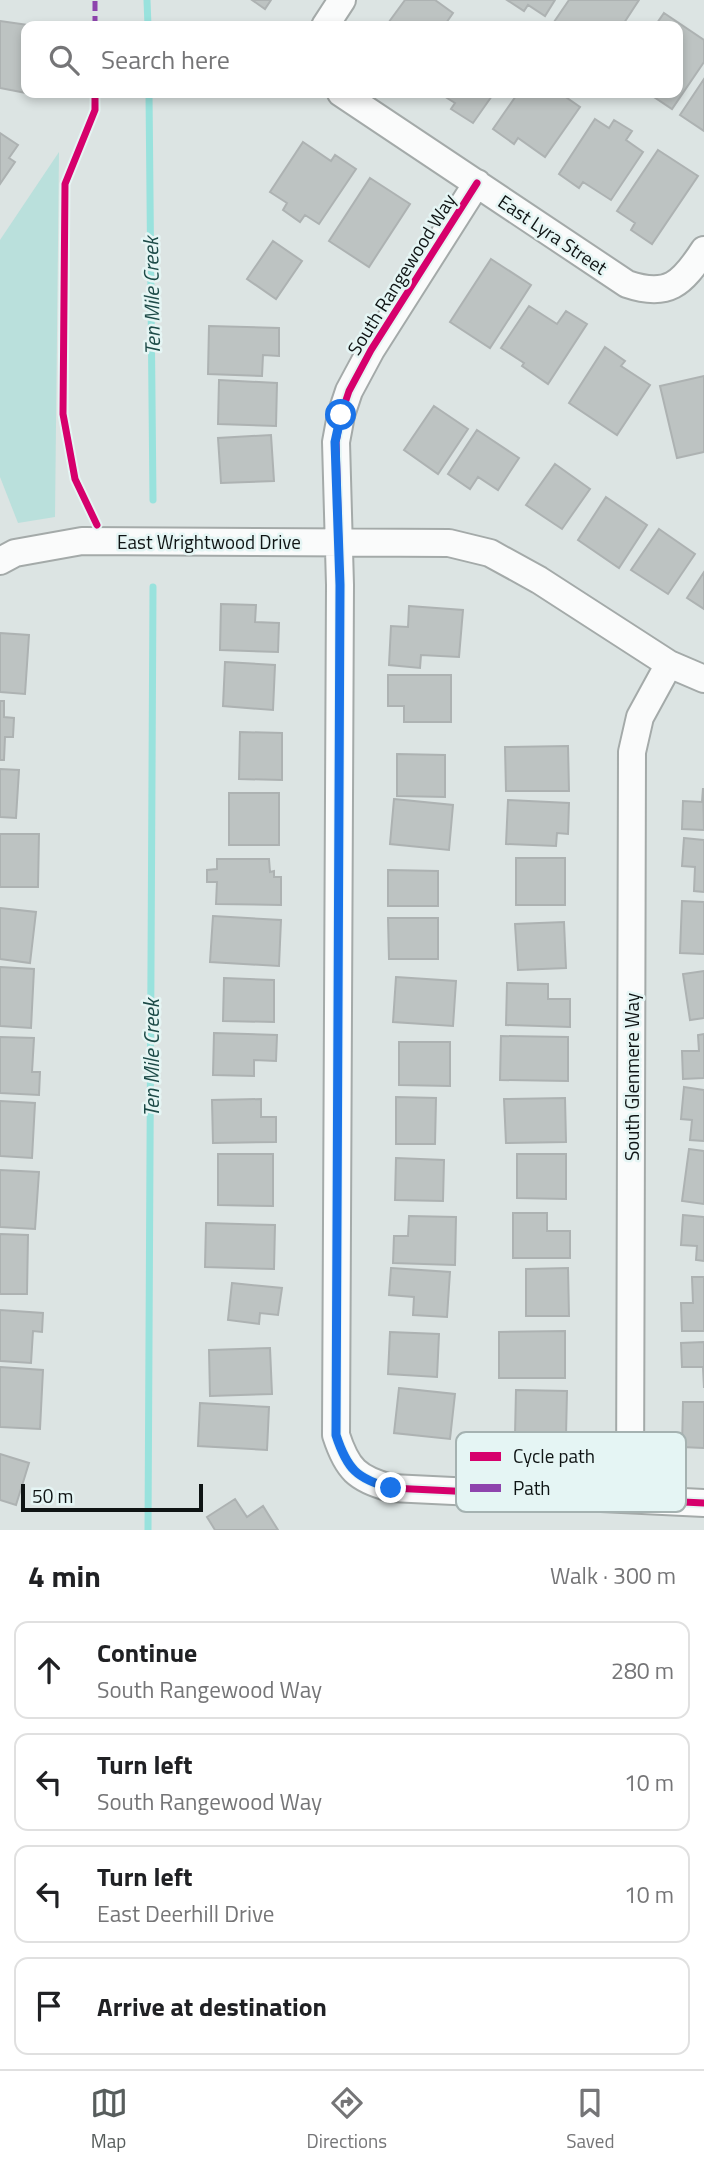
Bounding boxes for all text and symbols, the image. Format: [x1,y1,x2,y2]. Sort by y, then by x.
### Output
search box [21,21,683,98]
text: Search here [101,40,230,79]
icon: search [45,41,83,79]
street label: South Rangewood Way [339,187,463,361]
street label: East Lyra Street [493,187,614,282]
water label: Ten Mile Creek [134,234,168,355]
route start [325,399,356,430]
street label: East Wrightwood Drive [117,527,301,556]
street label: South Glenmere Way [617,993,646,1161]
water label: Ten Mile Creek [135,996,167,1117]
legend [456,1432,686,1512]
text: Cycle path [513,1441,595,1470]
route end [375,1472,406,1503]
text: Path [513,1473,551,1502]
scale bar [21,1481,203,1513]
text: 50 m [32,1481,73,1510]
text: 4 min [28,1553,101,1599]
text: Walk · 300 m [550,1558,676,1593]
text: Continue [97,1633,197,1672]
icon: ahead [30,1651,68,1689]
text: 280 m [611,1653,674,1688]
text: South Rangewood Way [97,1672,322,1707]
text: Turn left [97,1745,192,1784]
icon: left [30,1763,68,1801]
text: 10 m [624,1765,674,1800]
text: South Rangewood Way [97,1784,322,1819]
text: Turn left [97,1857,192,1896]
icon: left [30,1875,68,1913]
text: 10 m [624,1877,674,1912]
text: East Deerhill Drive [97,1896,274,1931]
icon: arrive [30,1987,68,2025]
text: Arrive at destination [97,1987,327,2026]
tab: Map [90,2084,128,2155]
tab: Directions [307,2084,387,2155]
tab: Saved [566,2084,614,2155]

